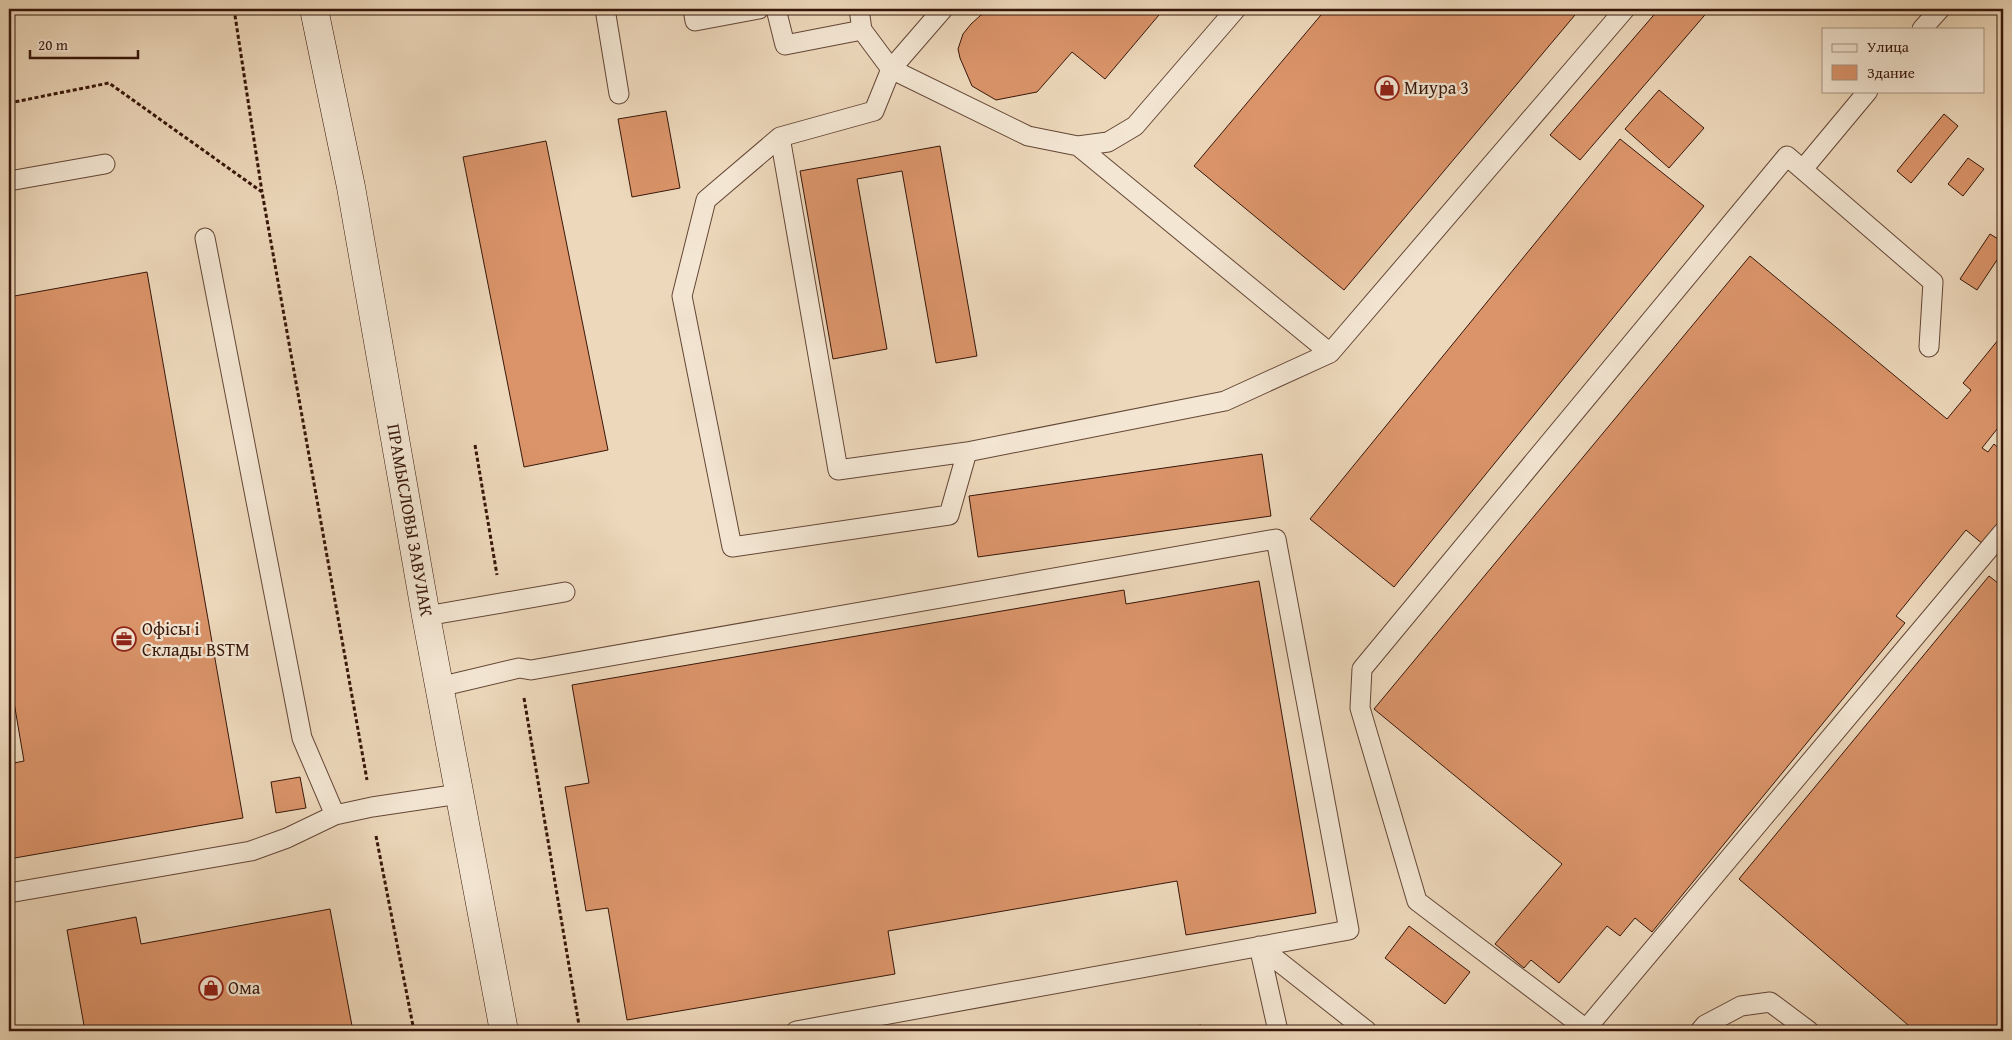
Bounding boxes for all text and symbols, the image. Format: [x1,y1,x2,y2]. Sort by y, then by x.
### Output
scale bar [30,28,138,60]
legend [1822,28,1984,92]
text: 20 m [38,34,69,55]
text: Улица [1867,36,1910,57]
text: Здание [1867,62,1915,83]
place label: Миура 3 [1404,74,1469,101]
shop icon: Миура 3 [1374,75,1400,101]
street label: ПРАМЫСЛОВЫ ЗАВУЛАК [380,421,441,618]
place label: Офісы і Склады BSTM [142,615,250,663]
office icon: Офісы і Склады BSTM [111,626,137,652]
place label: Ома [228,974,261,1001]
shop icon: Ома [198,975,224,1001]

